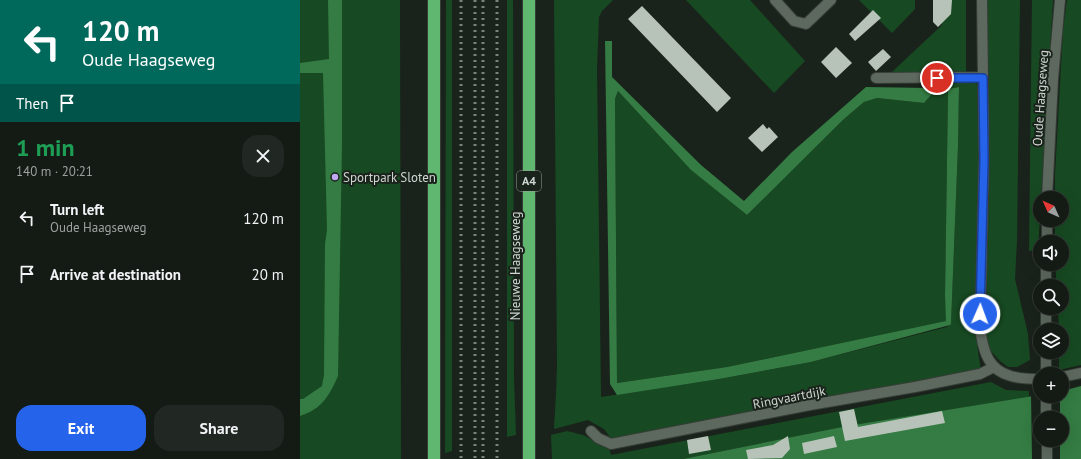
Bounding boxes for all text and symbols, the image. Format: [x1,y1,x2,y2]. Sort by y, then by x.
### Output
text: 120 m [82,12,159,49]
icon: left [16,16,68,68]
text: Oude Haagseweg [82,48,215,71]
street label: Oude Haagseweg [1029,49,1052,147]
pin [920,61,954,95]
icon: arrive [926,67,948,89]
icon: arrive [56,92,78,114]
text: Then [16,94,48,113]
text: 1 min [16,132,75,163]
button: close [242,135,284,177]
text: 140 m · 20:21 [16,163,93,180]
place label: Sportpark Sloten [343,169,436,186]
road number: A4 [517,171,541,191]
marker: Sportpark Sloten [330,172,340,182]
north arrow [1033,191,1069,227]
map controls [1033,191,1069,447]
text: Turn left [50,200,104,219]
icon: left [16,207,38,229]
text: 120 m [243,209,284,228]
street label: Nieuwe Haagseweg [507,212,524,320]
text: Oude Haagseweg [50,219,146,236]
button: sound [1033,235,1069,271]
icon: arrive [16,263,38,285]
text: Arrive at destination [50,265,181,284]
text: 20 m [251,265,284,284]
button: search [1033,279,1069,315]
position arrow [959,293,1001,335]
button: layers [1033,323,1069,359]
button: + [1033,367,1069,403]
street label: Ringvaartdijk [751,382,828,413]
button: Exit [16,405,146,451]
button: Share [154,405,284,451]
button: − [1033,411,1069,447]

